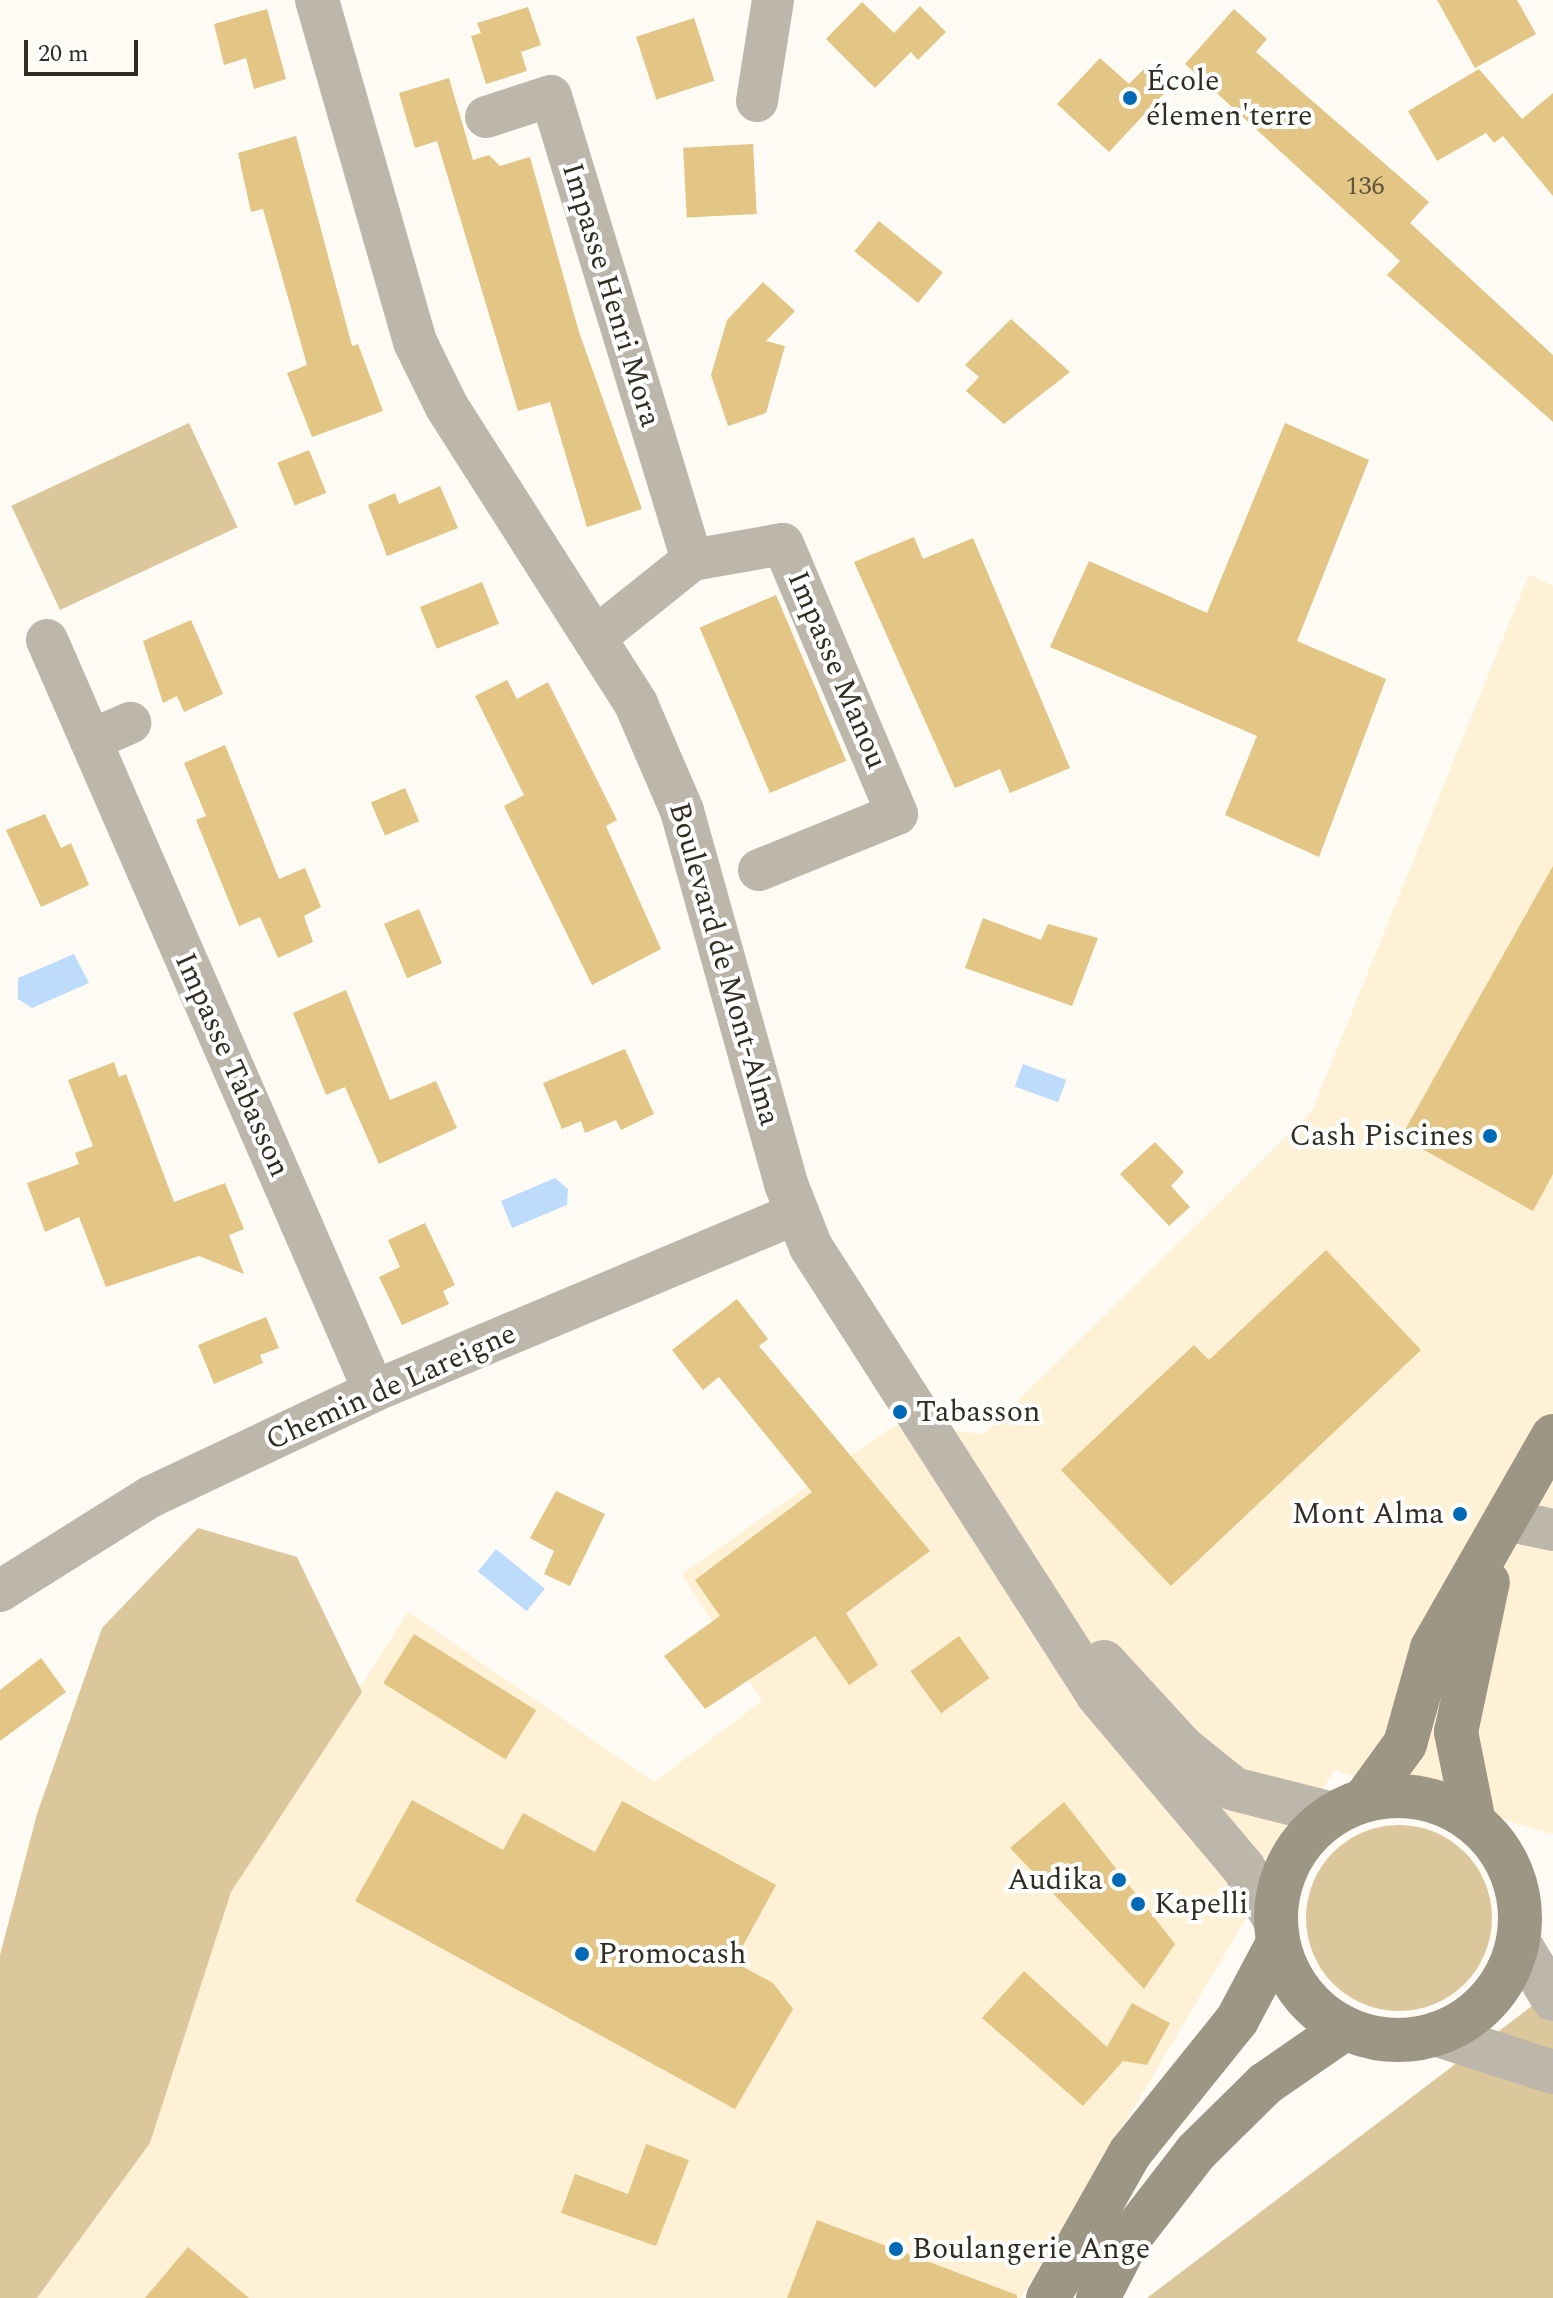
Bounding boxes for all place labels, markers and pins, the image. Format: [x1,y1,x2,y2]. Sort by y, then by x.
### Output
place label: École élemen'terre [1146,63,1313,134]
marker: École élemen'terre [1121,89,1139,107]
place label: Cash Piscines [1289,1118,1474,1154]
marker: Cash Piscines [1481,1127,1499,1145]
place label: Tabasson [916,1394,1040,1430]
marker: Tabasson [891,1403,909,1421]
place label: Mont Alma [1292,1496,1444,1532]
marker: Mont Alma [1451,1505,1469,1523]
place label: Audika [1007,1862,1103,1898]
marker: Audika [1110,1871,1128,1889]
place label: Kapelli [1154,1886,1248,1922]
marker: Kapelli [1129,1895,1147,1913]
place label: Promocash [598,1936,747,1972]
marker: Promocash [573,1945,591,1963]
place label: Boulangerie Ange [912,2231,1150,2267]
marker: Boulangerie Ange [887,2240,905,2258]

